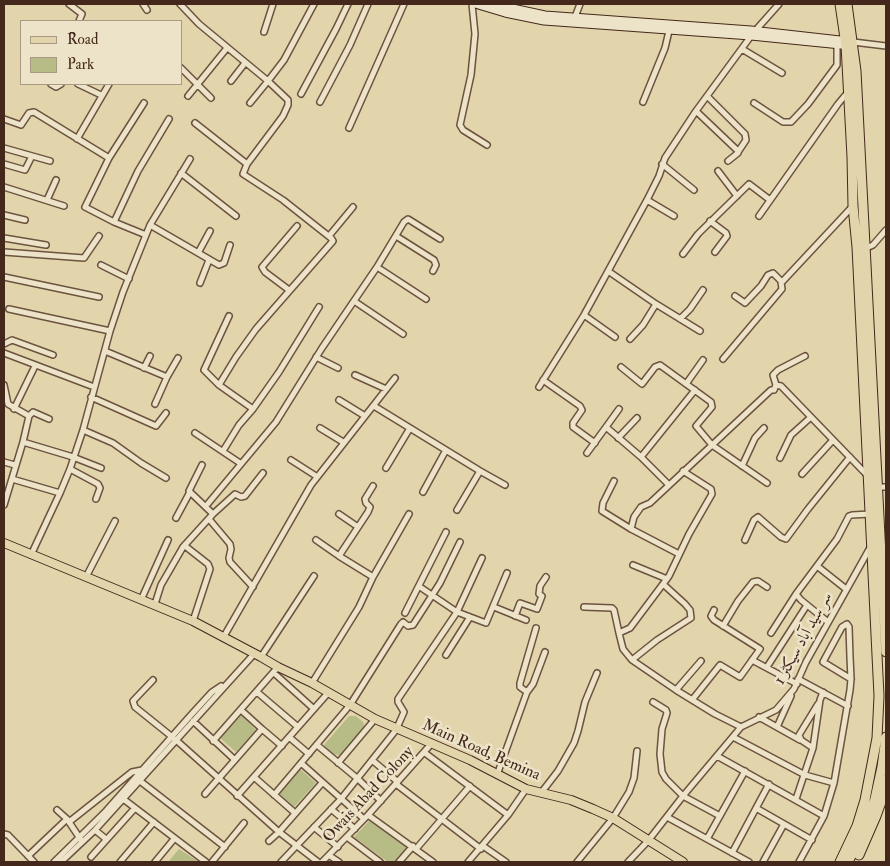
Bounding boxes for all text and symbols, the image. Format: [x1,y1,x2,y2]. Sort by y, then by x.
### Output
legend [20,20,182,85]
text: Road [67,30,98,49]
text: Park [67,55,94,74]
street label: سر سید آباد سیکٹر 1 [771,589,837,689]
street label: Main Road, Bemina [419,716,543,786]
street label: Owais Abad Colony [320,743,418,847]

